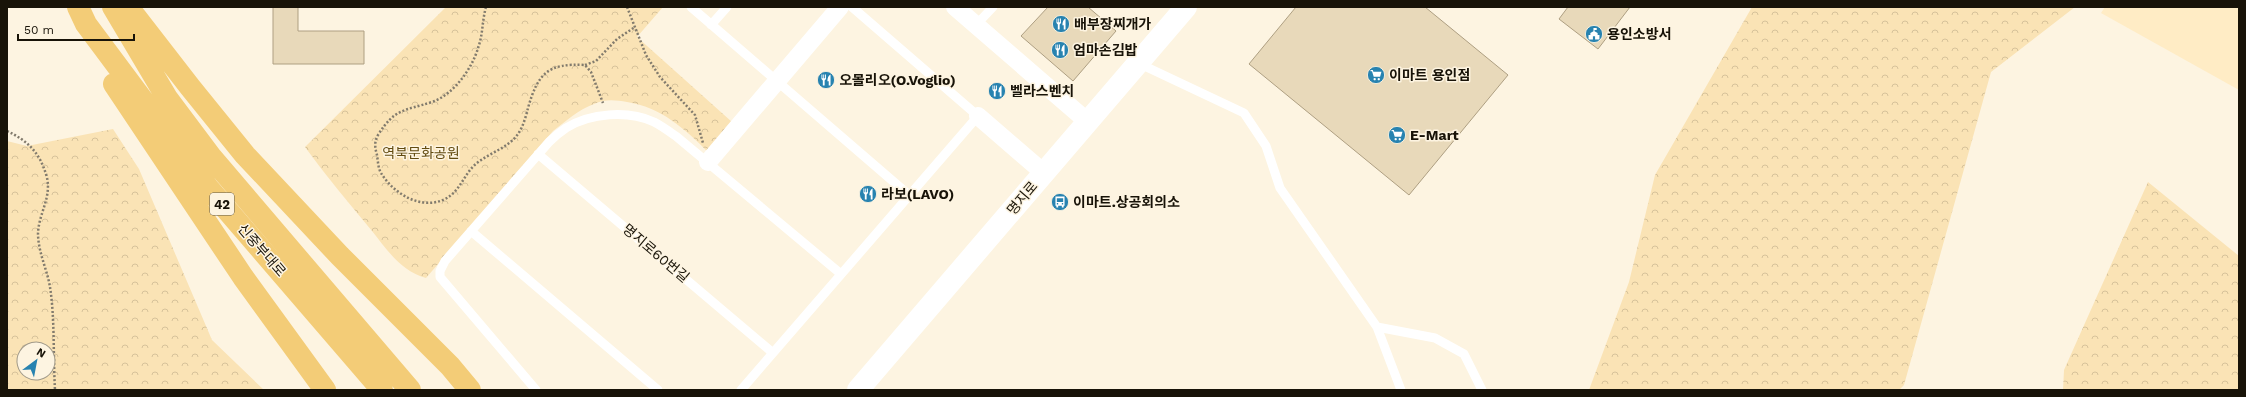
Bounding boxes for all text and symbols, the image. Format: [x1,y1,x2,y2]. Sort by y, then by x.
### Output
restaurant icon: 배부장찌개가 [1051,14,1071,34]
scale bar [18,16,134,42]
place label: 배부장찌개가 [1074,16,1151,32]
text: 50 m [24,23,54,37]
public building icon: 용인소방서 [1584,24,1604,44]
place label: 용인소방서 [1607,26,1671,42]
restaurant icon: 엄마손김밥 [1050,40,1070,60]
place label: 엄마손김밥 [1073,42,1138,58]
supermarket icon: 이마트 용인점 [1366,65,1386,85]
place label: 이마트 용인점 [1389,67,1470,83]
restaurant icon: 오볼리오(O.Voglio) [816,70,836,90]
place label: 오볼리오(O.Voglio) [839,72,956,88]
restaurant icon: 벨라스벤치 [987,81,1007,101]
place label: 벨라스벤치 [1010,83,1074,99]
supermarket icon: E-Mart [1387,125,1407,145]
place label: E-Mart [1410,127,1459,143]
park label: 역북문화공원 [382,145,460,161]
street label: 명지로 [1003,178,1041,218]
restaurant icon: 라보(LAVO) [858,184,878,204]
place label: 라보(LAVO) [881,186,954,202]
bus stop icon: 이마트.상공회의소 [1050,192,1070,212]
road number: 42 [210,193,234,215]
place label: 이마트.상공회의소 [1073,194,1180,210]
street label: 신중부대로 [235,220,289,280]
street label: 명지로60번길 [620,221,692,285]
north arrow [16,341,56,381]
text: N [34,345,48,361]

